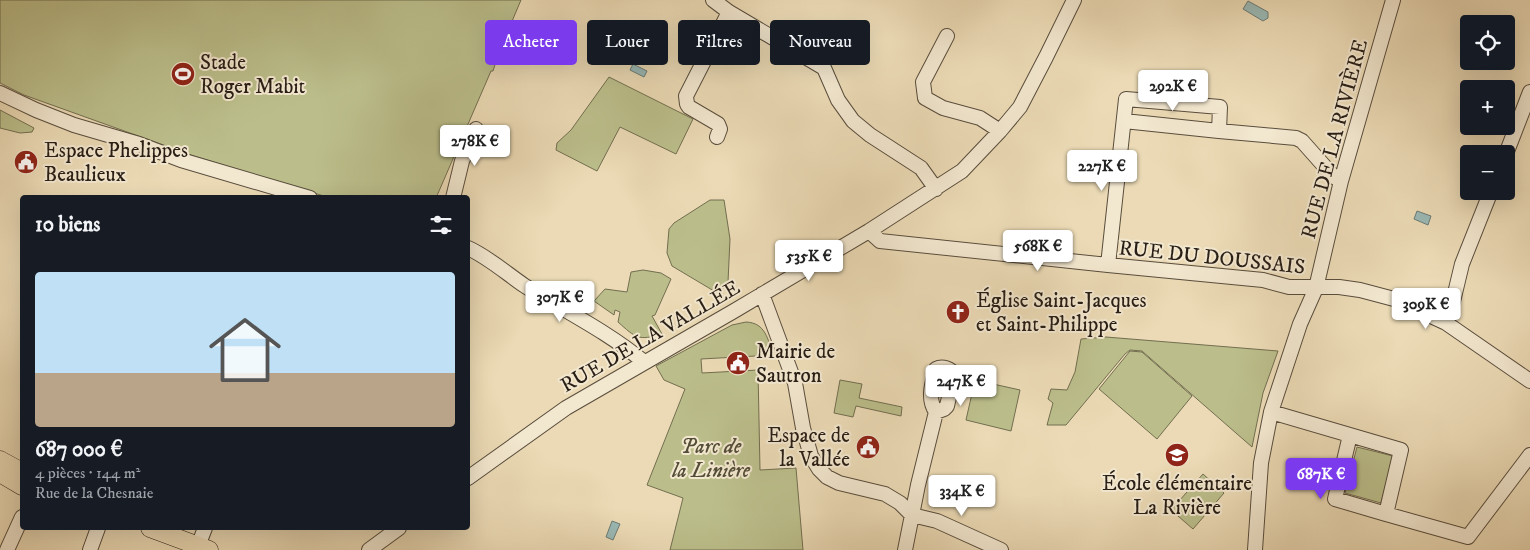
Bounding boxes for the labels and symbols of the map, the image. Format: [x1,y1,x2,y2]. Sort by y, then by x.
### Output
street label: RUE DE LA RIVIÈRE [1295,36,1374,242]
place label: Stade Roger Mabit [200,50,306,100]
sports icon: Stade Roger Mabit [170,61,196,87]
pin: 292K € [1132,70,1214,112]
pin: 278K € [434,124,516,167]
place label: Espace Phelippes Beaulieux [44,138,188,188]
public building icon: Espace Phelippes Beaulieux [13,149,39,175]
pin: 227K € [1061,150,1143,192]
pin: 568K € [997,230,1079,272]
street label: RUE DU DOUSSAIS [1117,235,1306,281]
pin: 535K € [768,240,850,282]
street label: RUE DE LA VALLÉE [556,274,745,399]
pin: 307K € [519,280,601,323]
place label: Église Saint-Jacques et Saint-Philippe [976,287,1147,338]
pin: 309K € [1385,288,1467,330]
church icon: Église Saint-Jacques et Saint-Philippe [945,299,971,325]
place label: Mairie de Sautron [756,339,835,389]
public building icon: Mairie de Sautron [725,350,751,376]
pin: 247K € [920,364,1002,407]
place label: Espace de la Vallée [767,423,850,473]
park label: Parc de la Linière [671,434,751,484]
public building icon: Espace de la Vallée [855,434,881,460]
school or university icon: École élémentaire La Rivière [1164,442,1190,468]
pin: 687K € [1280,458,1362,500]
place label: École élémentaire La Rivière [1102,470,1252,521]
pin: 334K € [921,474,1003,517]

